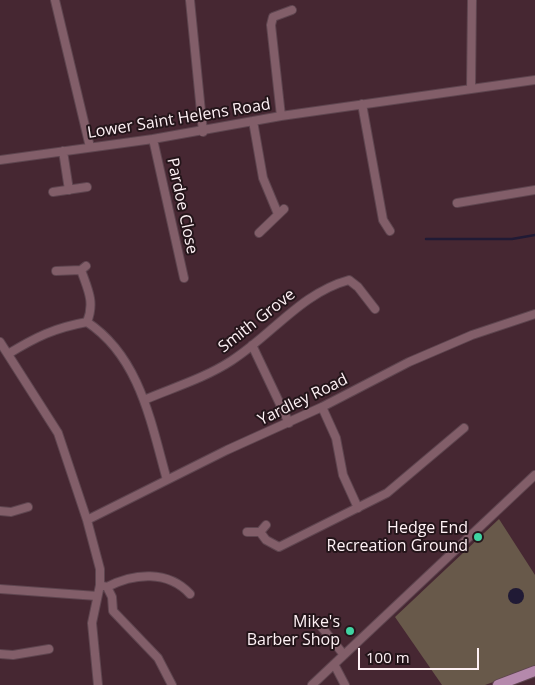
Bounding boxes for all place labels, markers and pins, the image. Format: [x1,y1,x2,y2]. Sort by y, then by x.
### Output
place label: Hedge End Recreation Ground [327,518,468,556]
marker: Hedge End Recreation Ground [472,531,484,543]
place label: Mike's Barber Shop [247,612,340,650]
marker: Mike's Barber Shop [344,625,356,637]

